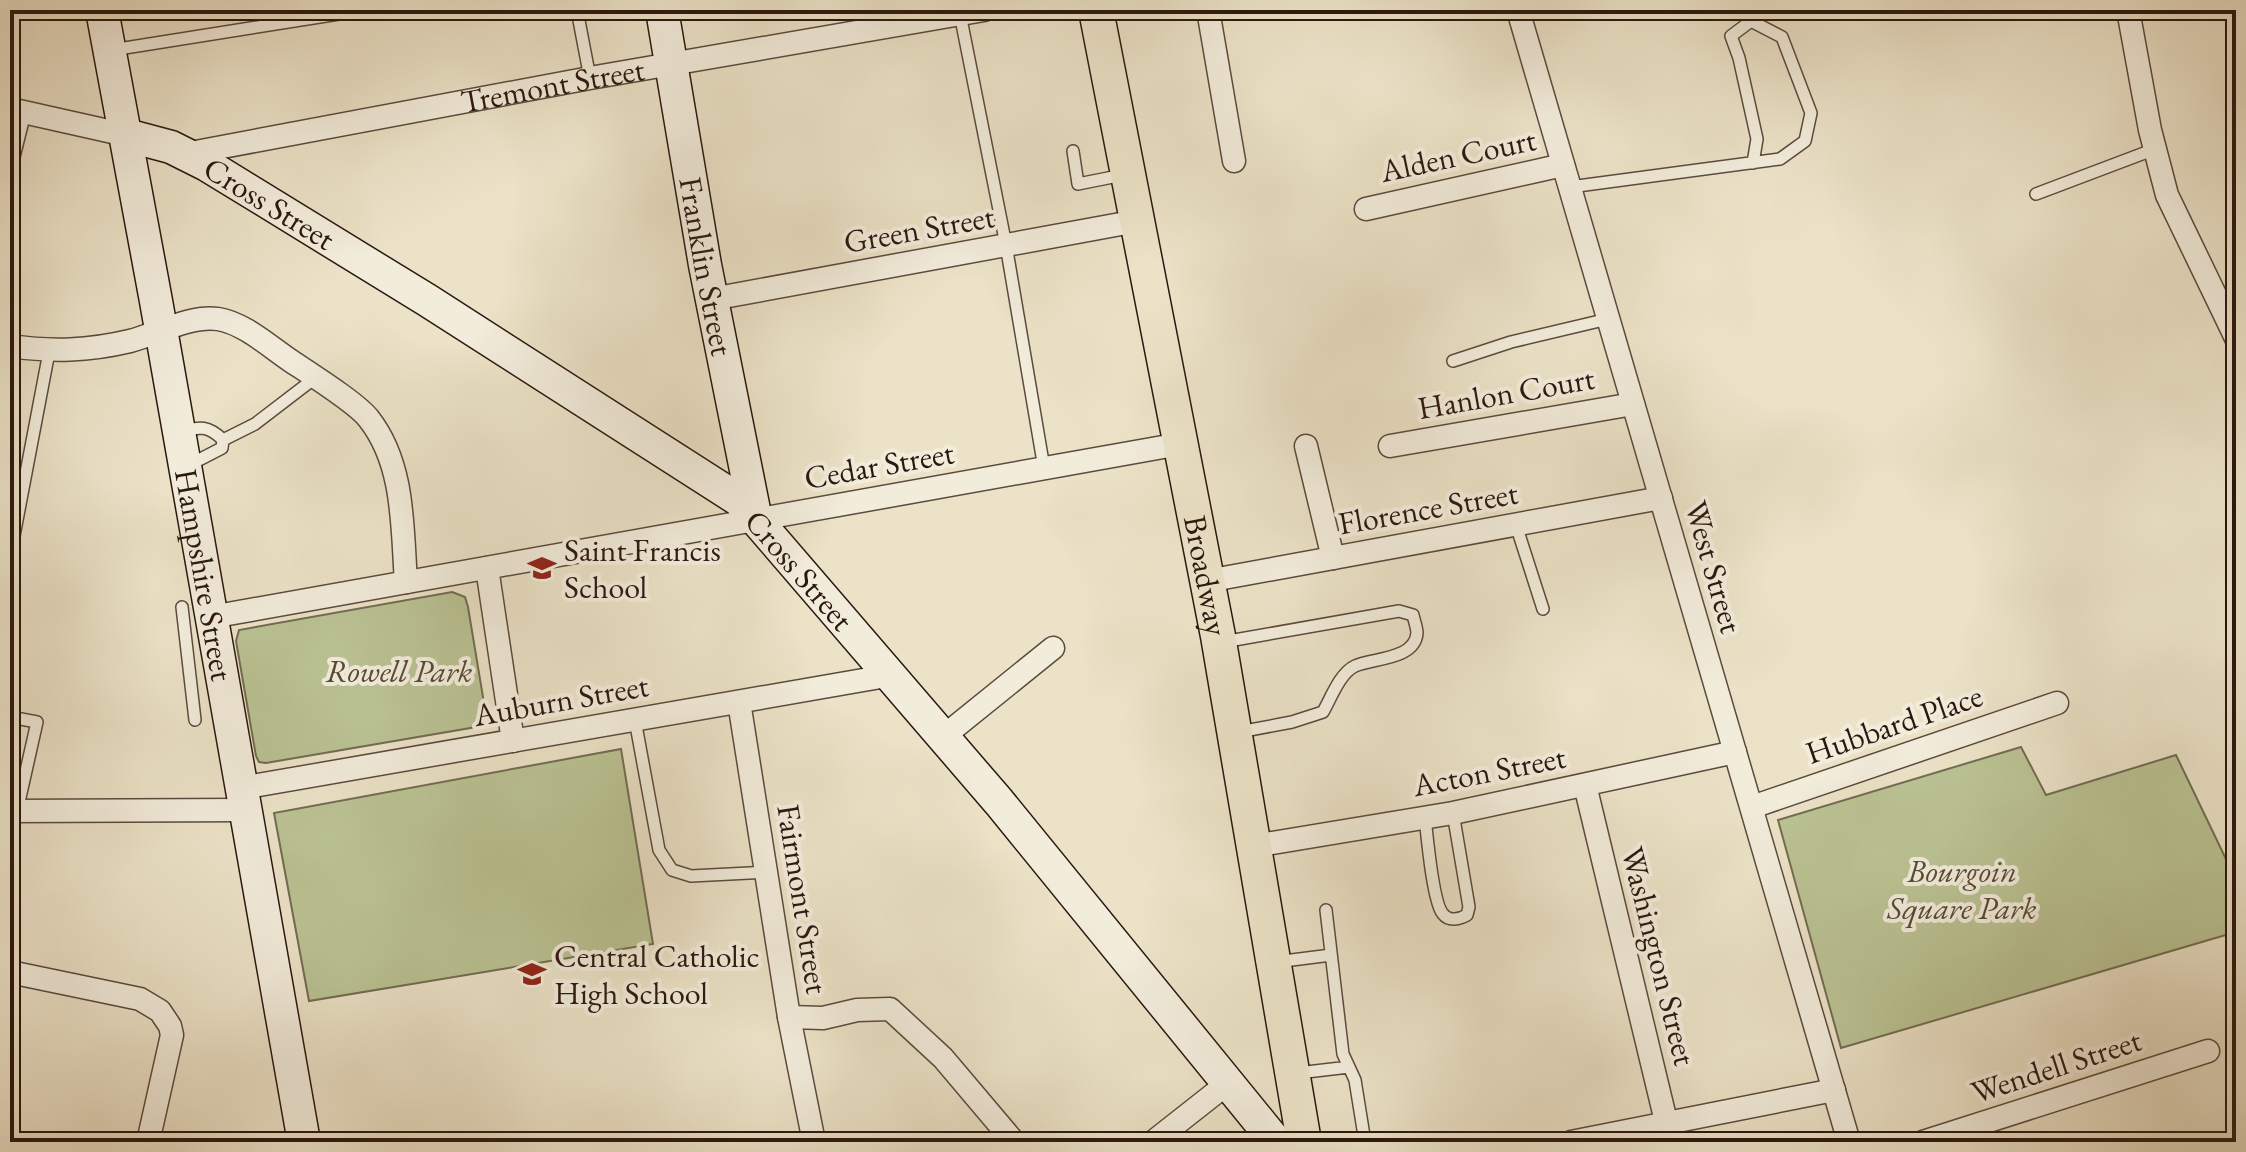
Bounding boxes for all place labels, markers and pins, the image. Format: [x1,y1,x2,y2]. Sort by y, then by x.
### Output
place label: Saint Francis School [564,529,721,608]
school or university icon: Saint Francis School [527,553,557,583]
place label: Central Catholic High School [554,935,760,1014]
school or university icon: Central Catholic High School [517,959,547,989]

